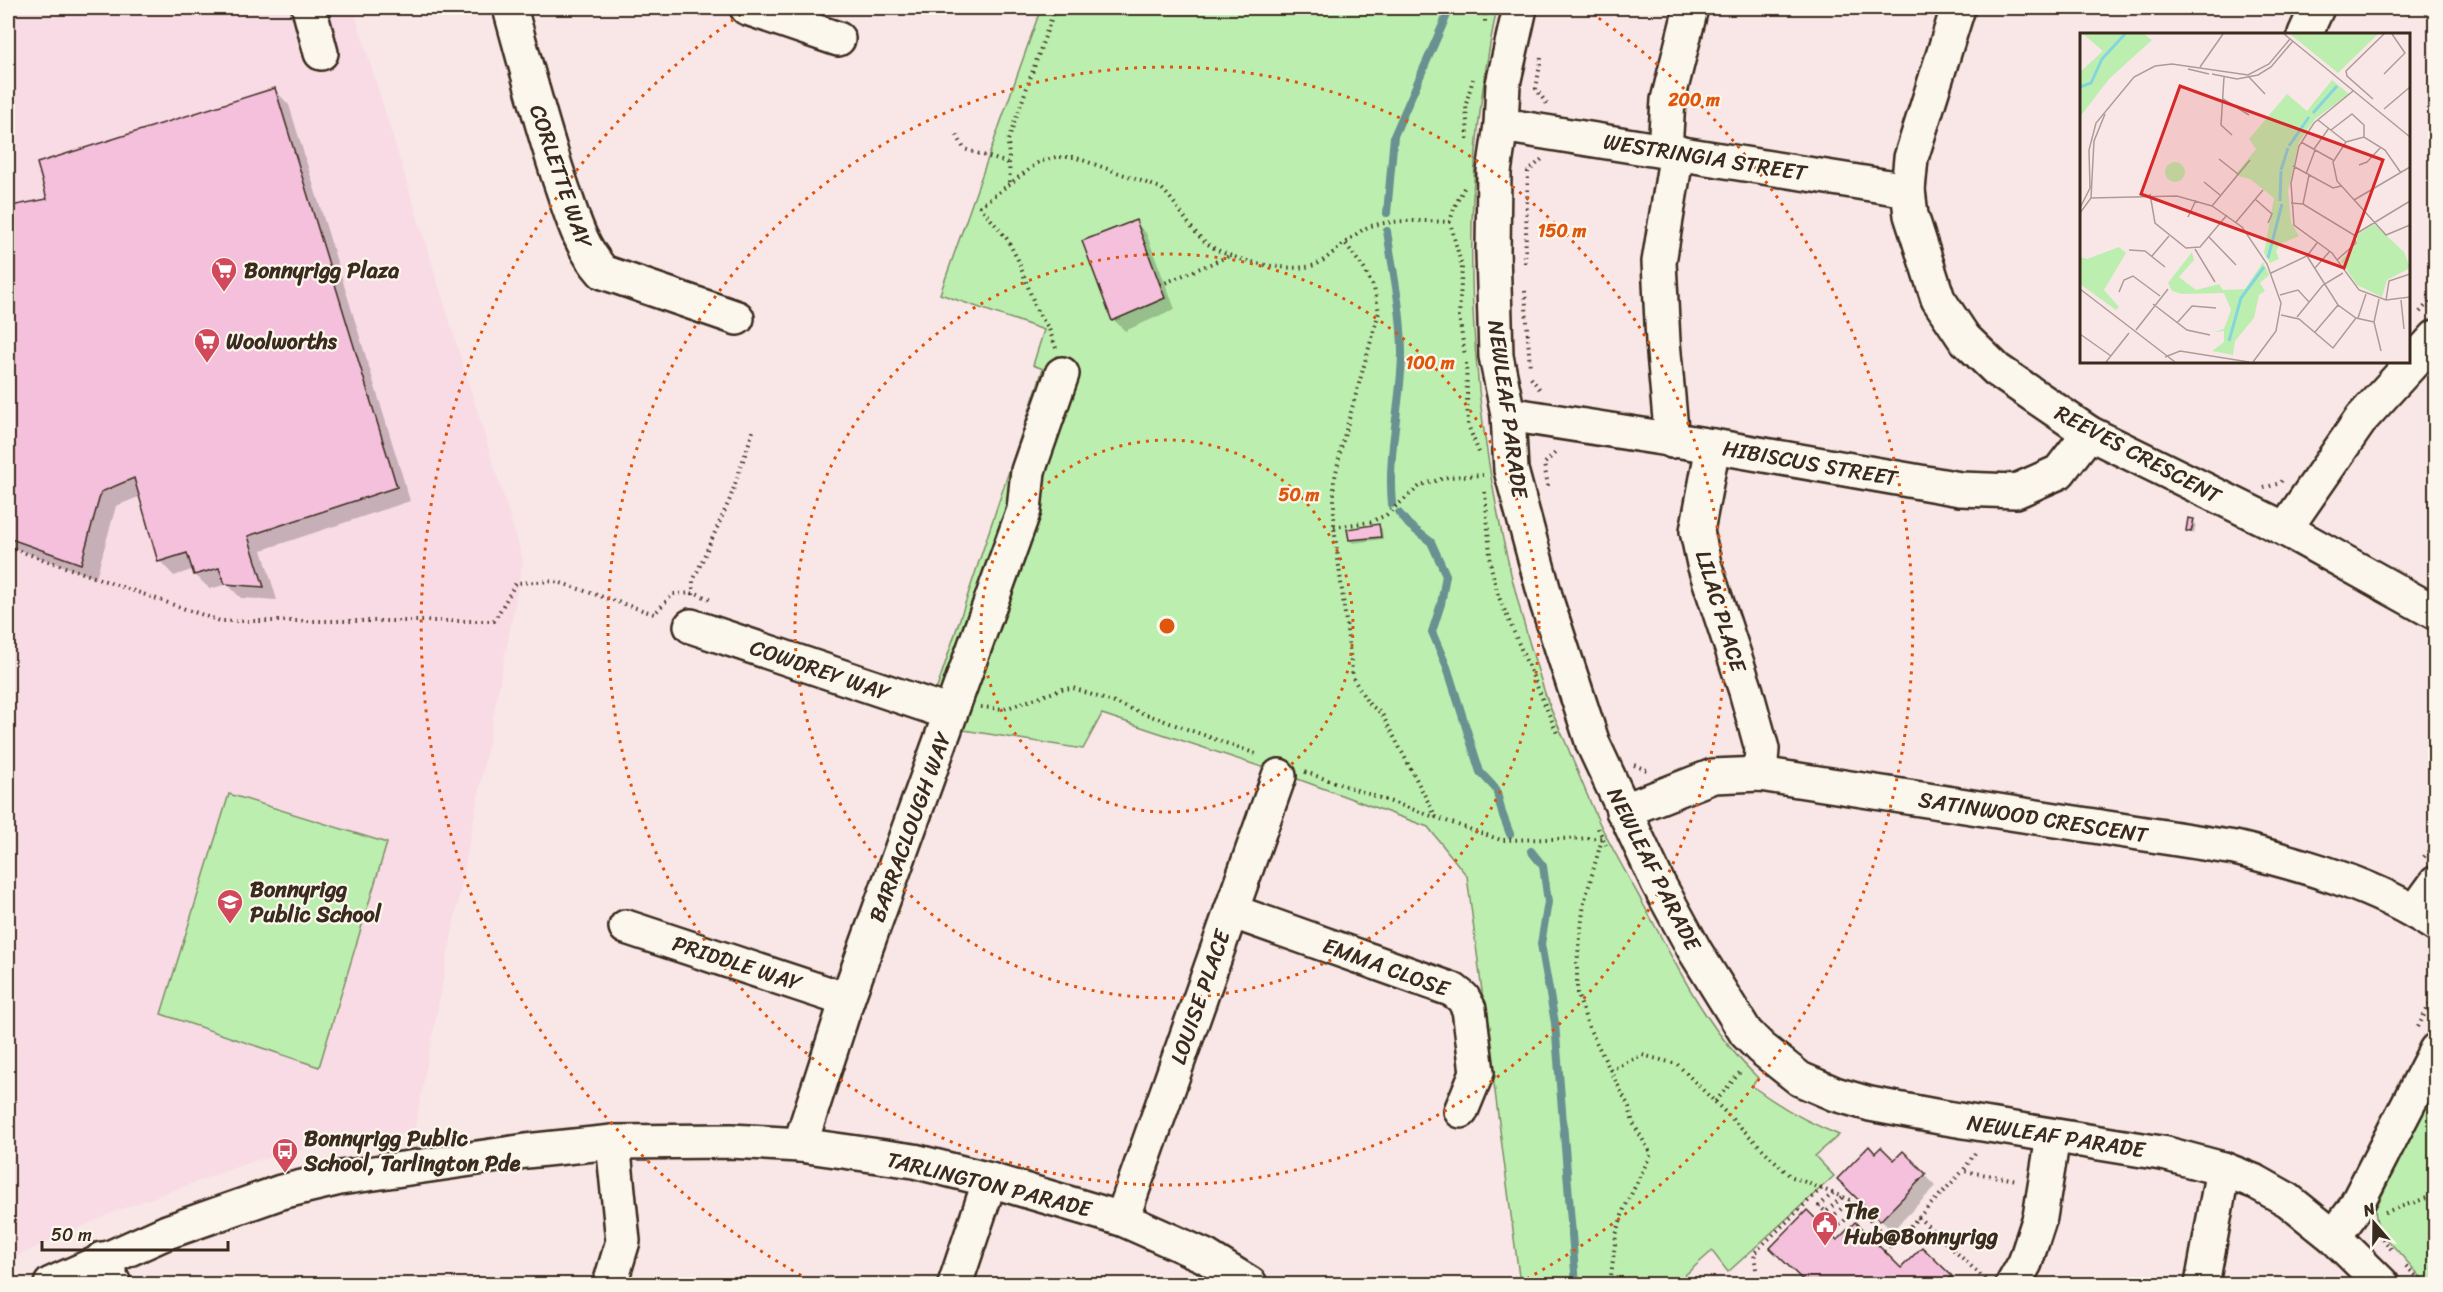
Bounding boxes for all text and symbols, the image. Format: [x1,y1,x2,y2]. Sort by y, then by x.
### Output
inset map [2080,33,2410,363]
text: 200 m [1667,84,1720,116]
street label: CORLETTE WAY [518,99,604,255]
street label: WESTRINGIA STREET [1601,122,1811,193]
text: 150 m [1538,215,1586,247]
place label: Bonnyrigg Plaza [244,251,399,290]
supermarket icon: Bonnyrigg Plaza [209,255,239,293]
street label: NEWLEAF PARADE [1476,318,1540,502]
place label: Woolworths [226,322,338,361]
supermarket icon: Woolworths [192,326,222,364]
text: 100 m [1406,347,1455,379]
street label: REEVES CRESCENT [2048,394,2229,515]
street label: HIBISCUS STREET [1720,428,1902,498]
text: 50 m [1279,479,1320,511]
street label: LILAC PLACE [1684,545,1759,678]
centre of rings [1157,616,1177,636]
street label: COWDREY WAY [745,628,897,713]
street label: BARRACLOUGH WAY [857,725,963,928]
street label: NEWLEAF PARADE [1596,780,1713,959]
street label: SATINWOOD CRESCENT [1916,780,2152,855]
place label: Bonnyrigg Public School [250,870,382,934]
school or university icon: Bonnyrigg Public School [215,887,245,925]
street label: LOUISE PLACE [1159,923,1242,1070]
street label: PRIDDLE WAY [667,924,808,1003]
street label: EMMA CLOSE [1317,926,1457,1009]
street label: NEWLEAF PARADE [1964,1103,2149,1170]
place label: Bonnyrigg Public School, Tarlington Pde [303,1119,521,1183]
bus stop icon: Bonnyrigg Public School, Tarlington Pde [270,1136,300,1174]
street label: TARLINGTON PARADE [883,1140,1097,1229]
place label: The Hub@Bonnyrigg [1843,1192,1998,1256]
north arrow [2344,1193,2404,1253]
text: N [2358,1194,2380,1225]
public building icon: The Hub@Bonnyrigg [1810,1209,1840,1247]
scale bar [42,1214,228,1252]
text: 50 m [51,1219,92,1251]

